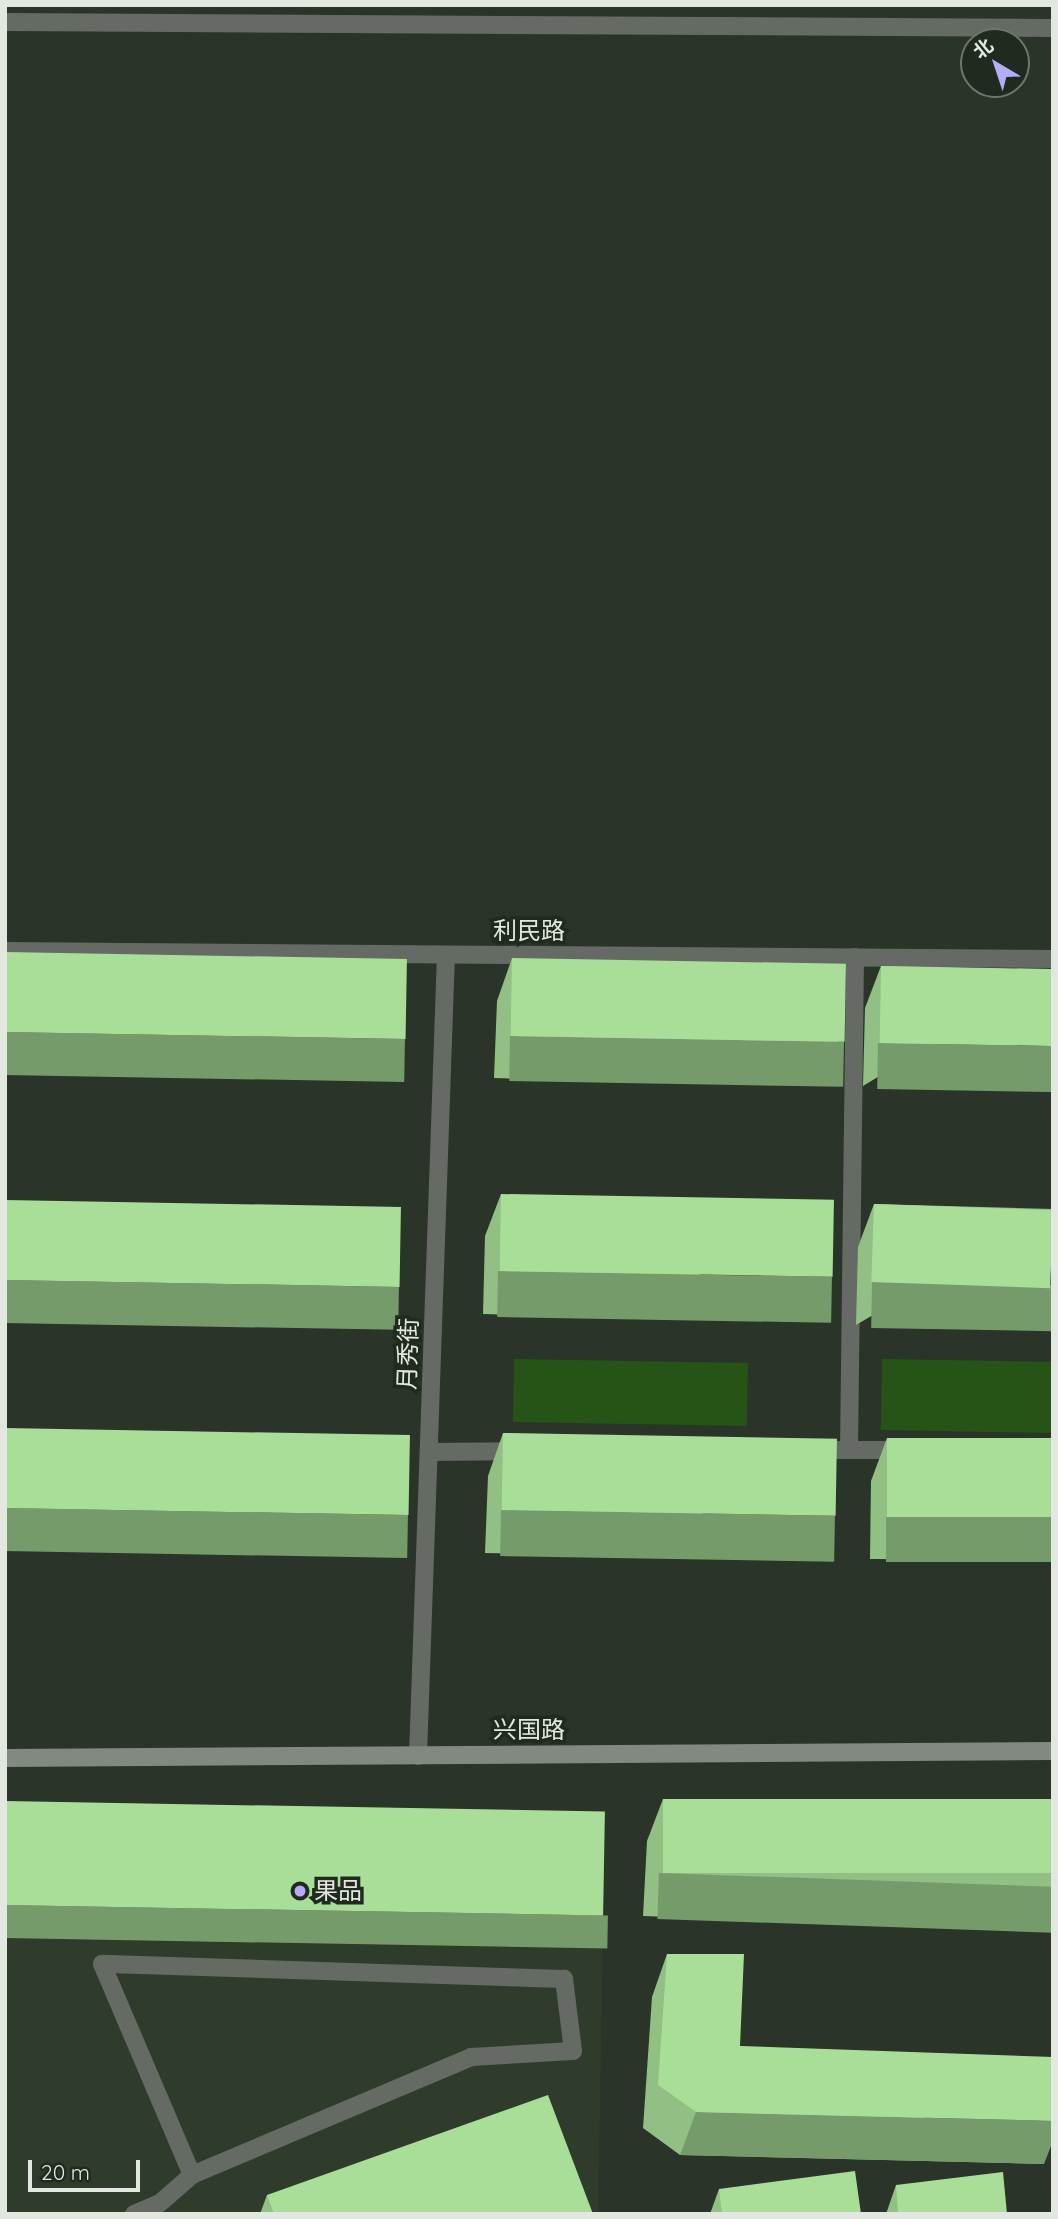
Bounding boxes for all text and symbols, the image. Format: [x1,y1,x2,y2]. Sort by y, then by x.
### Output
north arrow [960,28,1030,98]
text: 北 [968,33,998,64]
street label: 利民路 [493,917,565,945]
street label: 月秀街 [392,1318,424,1390]
street label: 兴国路 [493,1716,565,1744]
place label: 果品 [314,1877,362,1905]
marker: 果品 [292,1883,308,1899]
scale bar [32,2146,144,2190]
text: 20 m [41,2159,90,2185]

